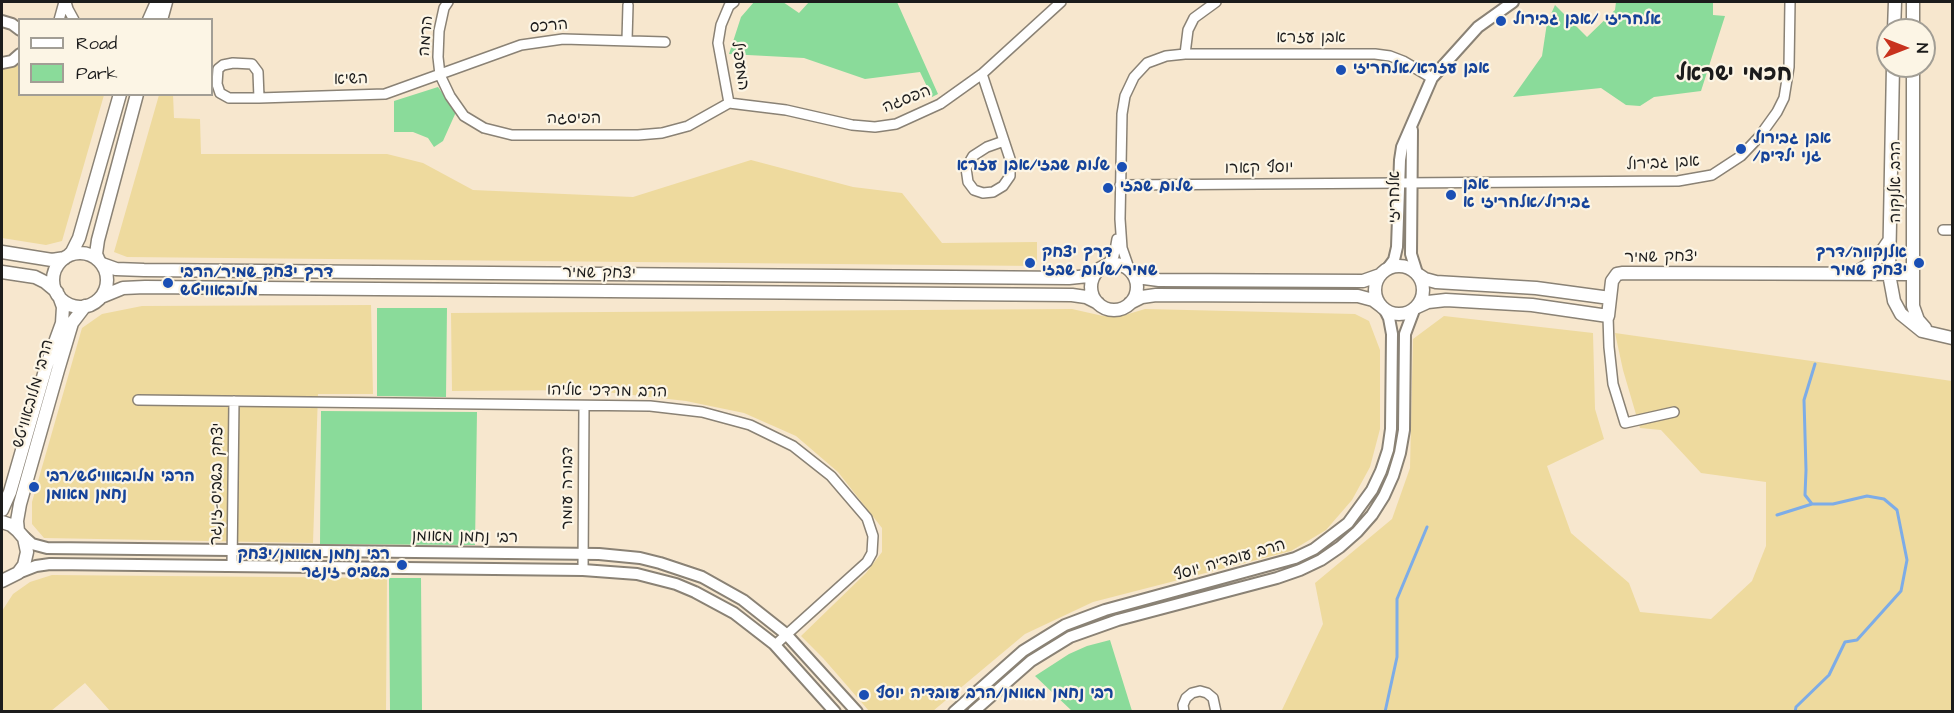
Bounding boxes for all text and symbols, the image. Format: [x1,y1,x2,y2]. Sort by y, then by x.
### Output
place label: אלחריזי /אבן גבירול [1513,11,1661,31]
marker: אלחריזי /אבן גבירול [1494,14,1508,28]
street label: הרמה [416,15,438,57]
street label: הרכס [529,16,569,38]
legend [18,18,213,96]
north arrow [1876,18,1936,78]
street label: אבן עזרא [1276,29,1346,49]
text: Road [76,31,117,56]
street label: המעפיל [726,40,752,92]
text: N [1911,43,1933,53]
place label: אבן עזרא/אלחריזי [1353,60,1490,80]
text: Park [76,61,118,86]
district label: חכמי ישראל [1676,62,1792,88]
marker: אבן עזרא/אלחריזי [1334,63,1348,77]
street label: השיא [334,70,368,90]
street label: הפסגה [880,82,934,118]
street label: הפיסגה [547,110,601,130]
place label: אבן גבירול /גני ילדים [1753,130,1831,168]
street label: הרב אלנקוה [1887,141,1907,223]
marker: אבן גבירול /גני ילדים [1734,142,1748,156]
street label: אבן גבירול [1626,152,1700,176]
place label: שלום שבזי/אבן עזרא [957,157,1110,177]
street label: יוסף קארו [1225,159,1293,179]
marker: שלום שבזי/אבן עזרא [1115,160,1129,174]
street label: אלחריזי [1386,171,1406,223]
place label: אבן גבירול/אלחריזי א [1463,176,1590,214]
place label: שלום שבזי [1120,178,1193,198]
marker: שלום שבזי [1101,181,1115,195]
marker: אבן גבירול/אלחריזי א [1444,188,1458,202]
place label: דרך יצחק שמיר/שלום שבזי [1042,244,1158,282]
place label: אלנקווה/דרך יצחק שמיר [1816,244,1907,282]
street label: יצחק שמיר [1624,248,1698,268]
marker: דרך יצחק שמיר/שלום שבזי [1023,256,1037,270]
marker: אלנקווה/דרך יצחק שמיר [1912,256,1926,270]
place label: דרך יצחק שמיר/הרבי מלובאוויטש [180,264,333,302]
street label: יצחק שמיר [562,264,636,284]
marker: דרך יצחק שמיר/הרבי מלובאוויטש [161,276,175,290]
street label: הרבי מלובאוויטש [9,337,59,451]
street label: הרב מרדכי אליהו [547,381,667,403]
street label: יצחק בשביס-זינגר [207,423,229,545]
street label: דבורה עומר [559,447,579,529]
place label: הרבי מלובאוויטש/רבי נחמן מאומן [46,468,195,506]
marker: הרבי מלובאוויטש/רבי נחמן מאומן [27,480,41,494]
street label: רבי נחמן מאומן [412,527,518,549]
street label: הרב עובדיה יוסף [1172,536,1288,586]
place label: רבי נחמן מאומן/יצחק בשביס זינגר [237,546,390,584]
marker: רבי נחמן מאומן/יצחק בשביס זינגר [395,558,409,572]
place label: רבי נחמן מאומן/הרב עובדיה יוסף [876,685,1114,705]
marker: רבי נחמן מאומן/הרב עובדיה יוסף [857,688,871,702]

